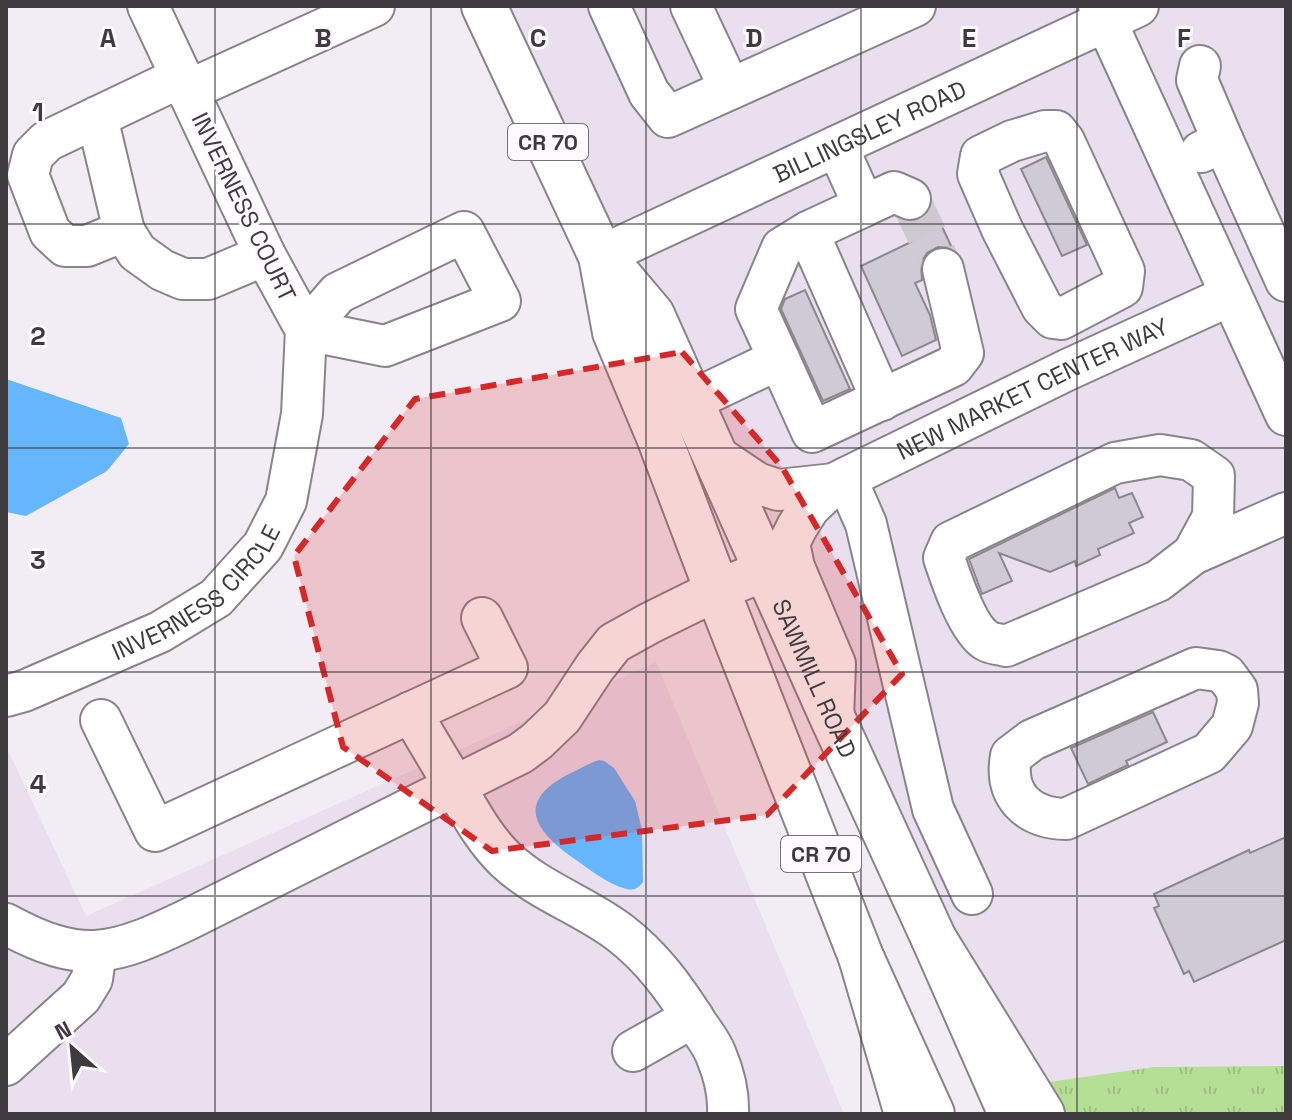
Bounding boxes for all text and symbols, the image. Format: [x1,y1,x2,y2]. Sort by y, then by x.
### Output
text: A [100,21,117,55]
text: B [314,21,332,55]
text: C [530,21,546,55]
text: D [745,21,763,55]
text: E [962,21,976,55]
text: F [1177,21,1191,55]
street label: BILLINGSLEY ROAD [768,73,971,189]
text: 1 [32,95,44,129]
street label: INVERNESS COURT [185,107,303,307]
road number: CR 70 [508,124,588,160]
street label: NEW MARKET CENTER WAY [891,310,1173,466]
text: 2 [30,319,46,353]
street label: INVERNESS CIRCLE [107,519,287,667]
text: 3 [30,543,46,577]
street label: SAWMILL ROAD [766,594,864,762]
text: 4 [30,767,46,801]
road number: CR 70 [781,836,861,872]
north arrow [32,1008,112,1088]
text: N [50,1014,76,1046]

